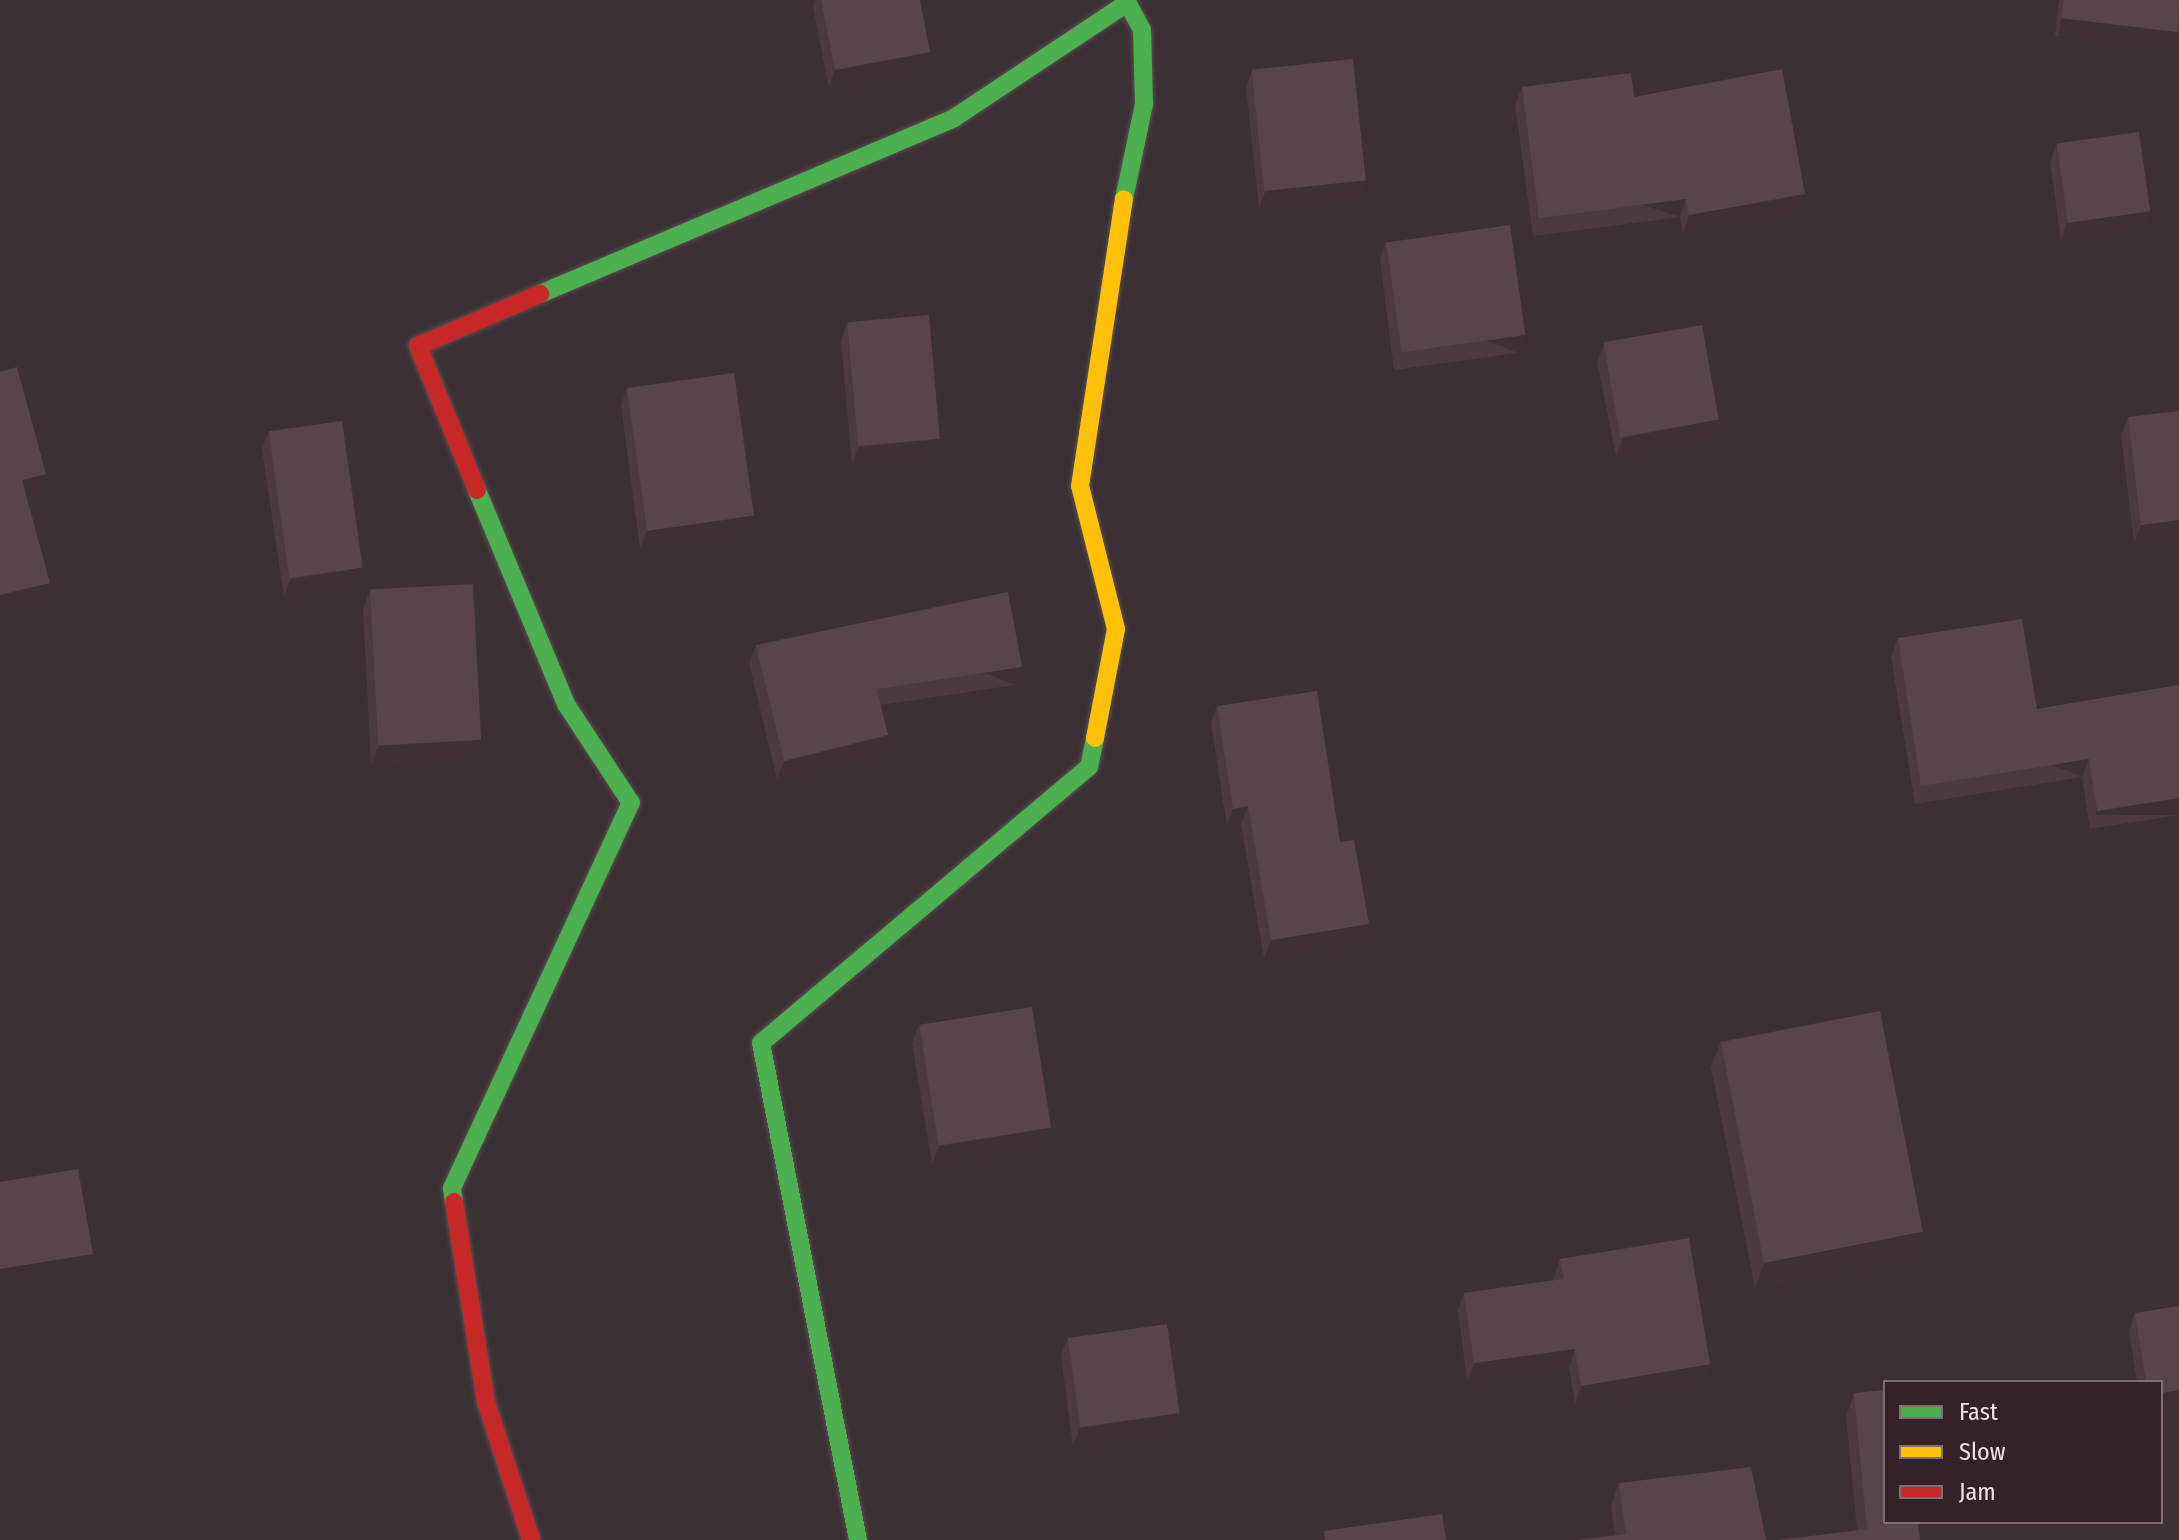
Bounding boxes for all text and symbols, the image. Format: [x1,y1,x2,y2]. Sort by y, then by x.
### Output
legend [1883,1380,2163,1524]
text: Fast [1959,1398,1998,1426]
text: Slow [1959,1438,2005,1466]
text: Jam [1959,1478,1996,1506]

